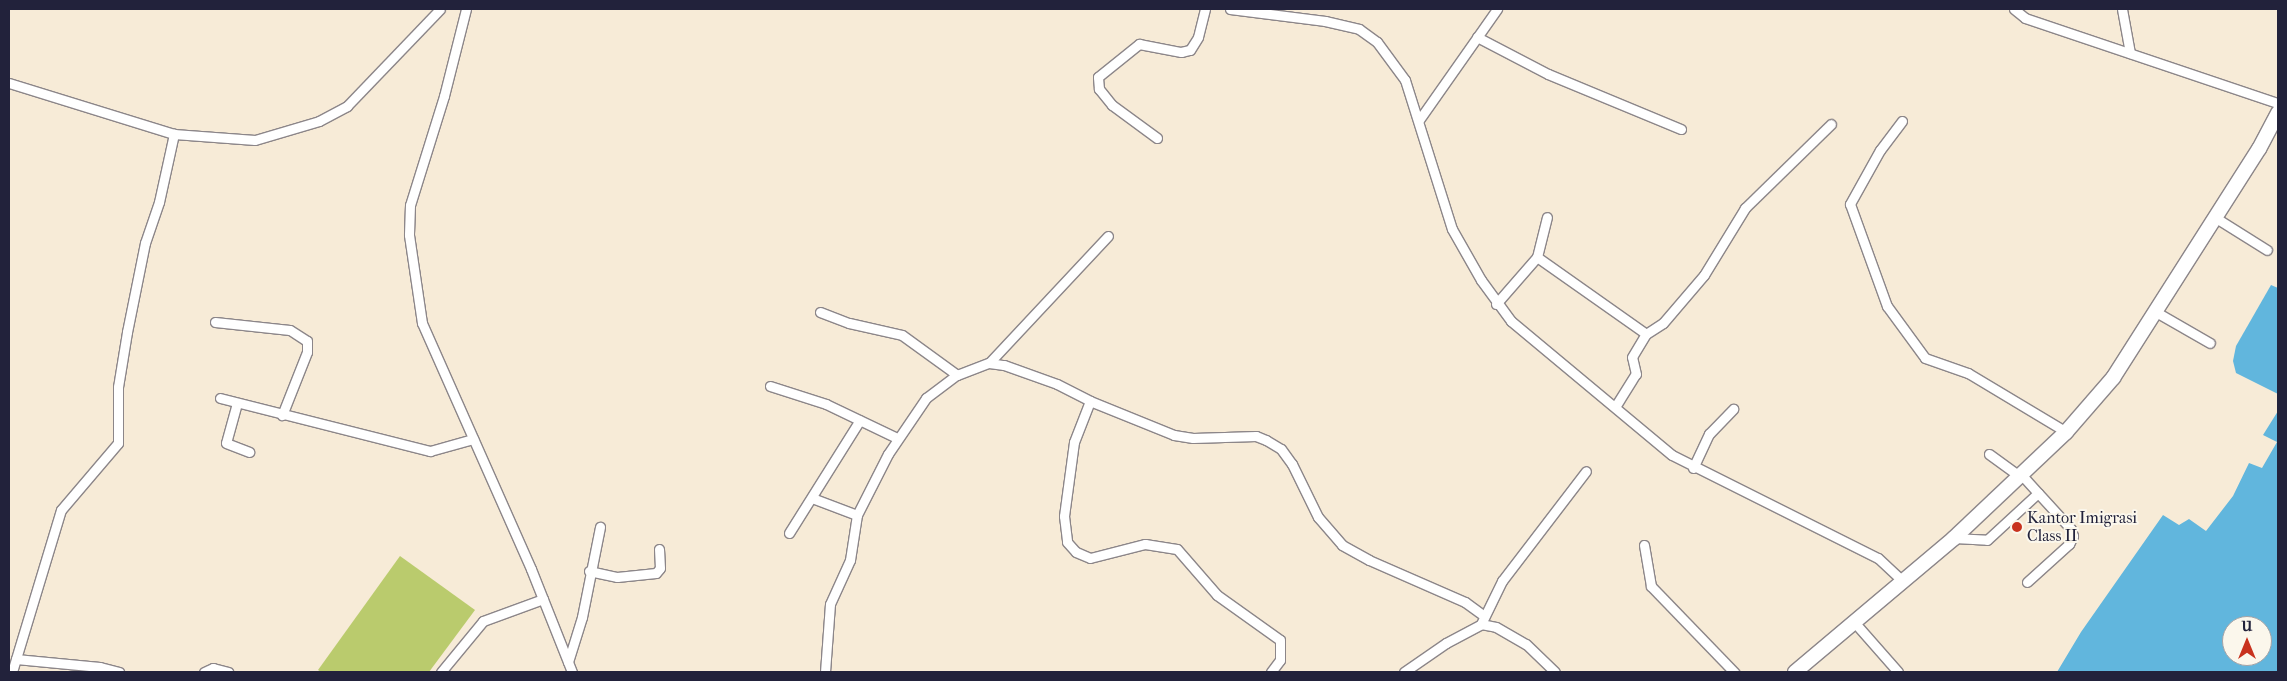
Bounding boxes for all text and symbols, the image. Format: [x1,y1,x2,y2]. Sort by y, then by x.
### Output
place label: Kantor Imigrasi Class II [2027,508,2137,546]
marker: Kantor Imigrasi Class II [2011,521,2023,533]
north arrow [2222,616,2272,666]
text: U [2242,618,2252,635]

